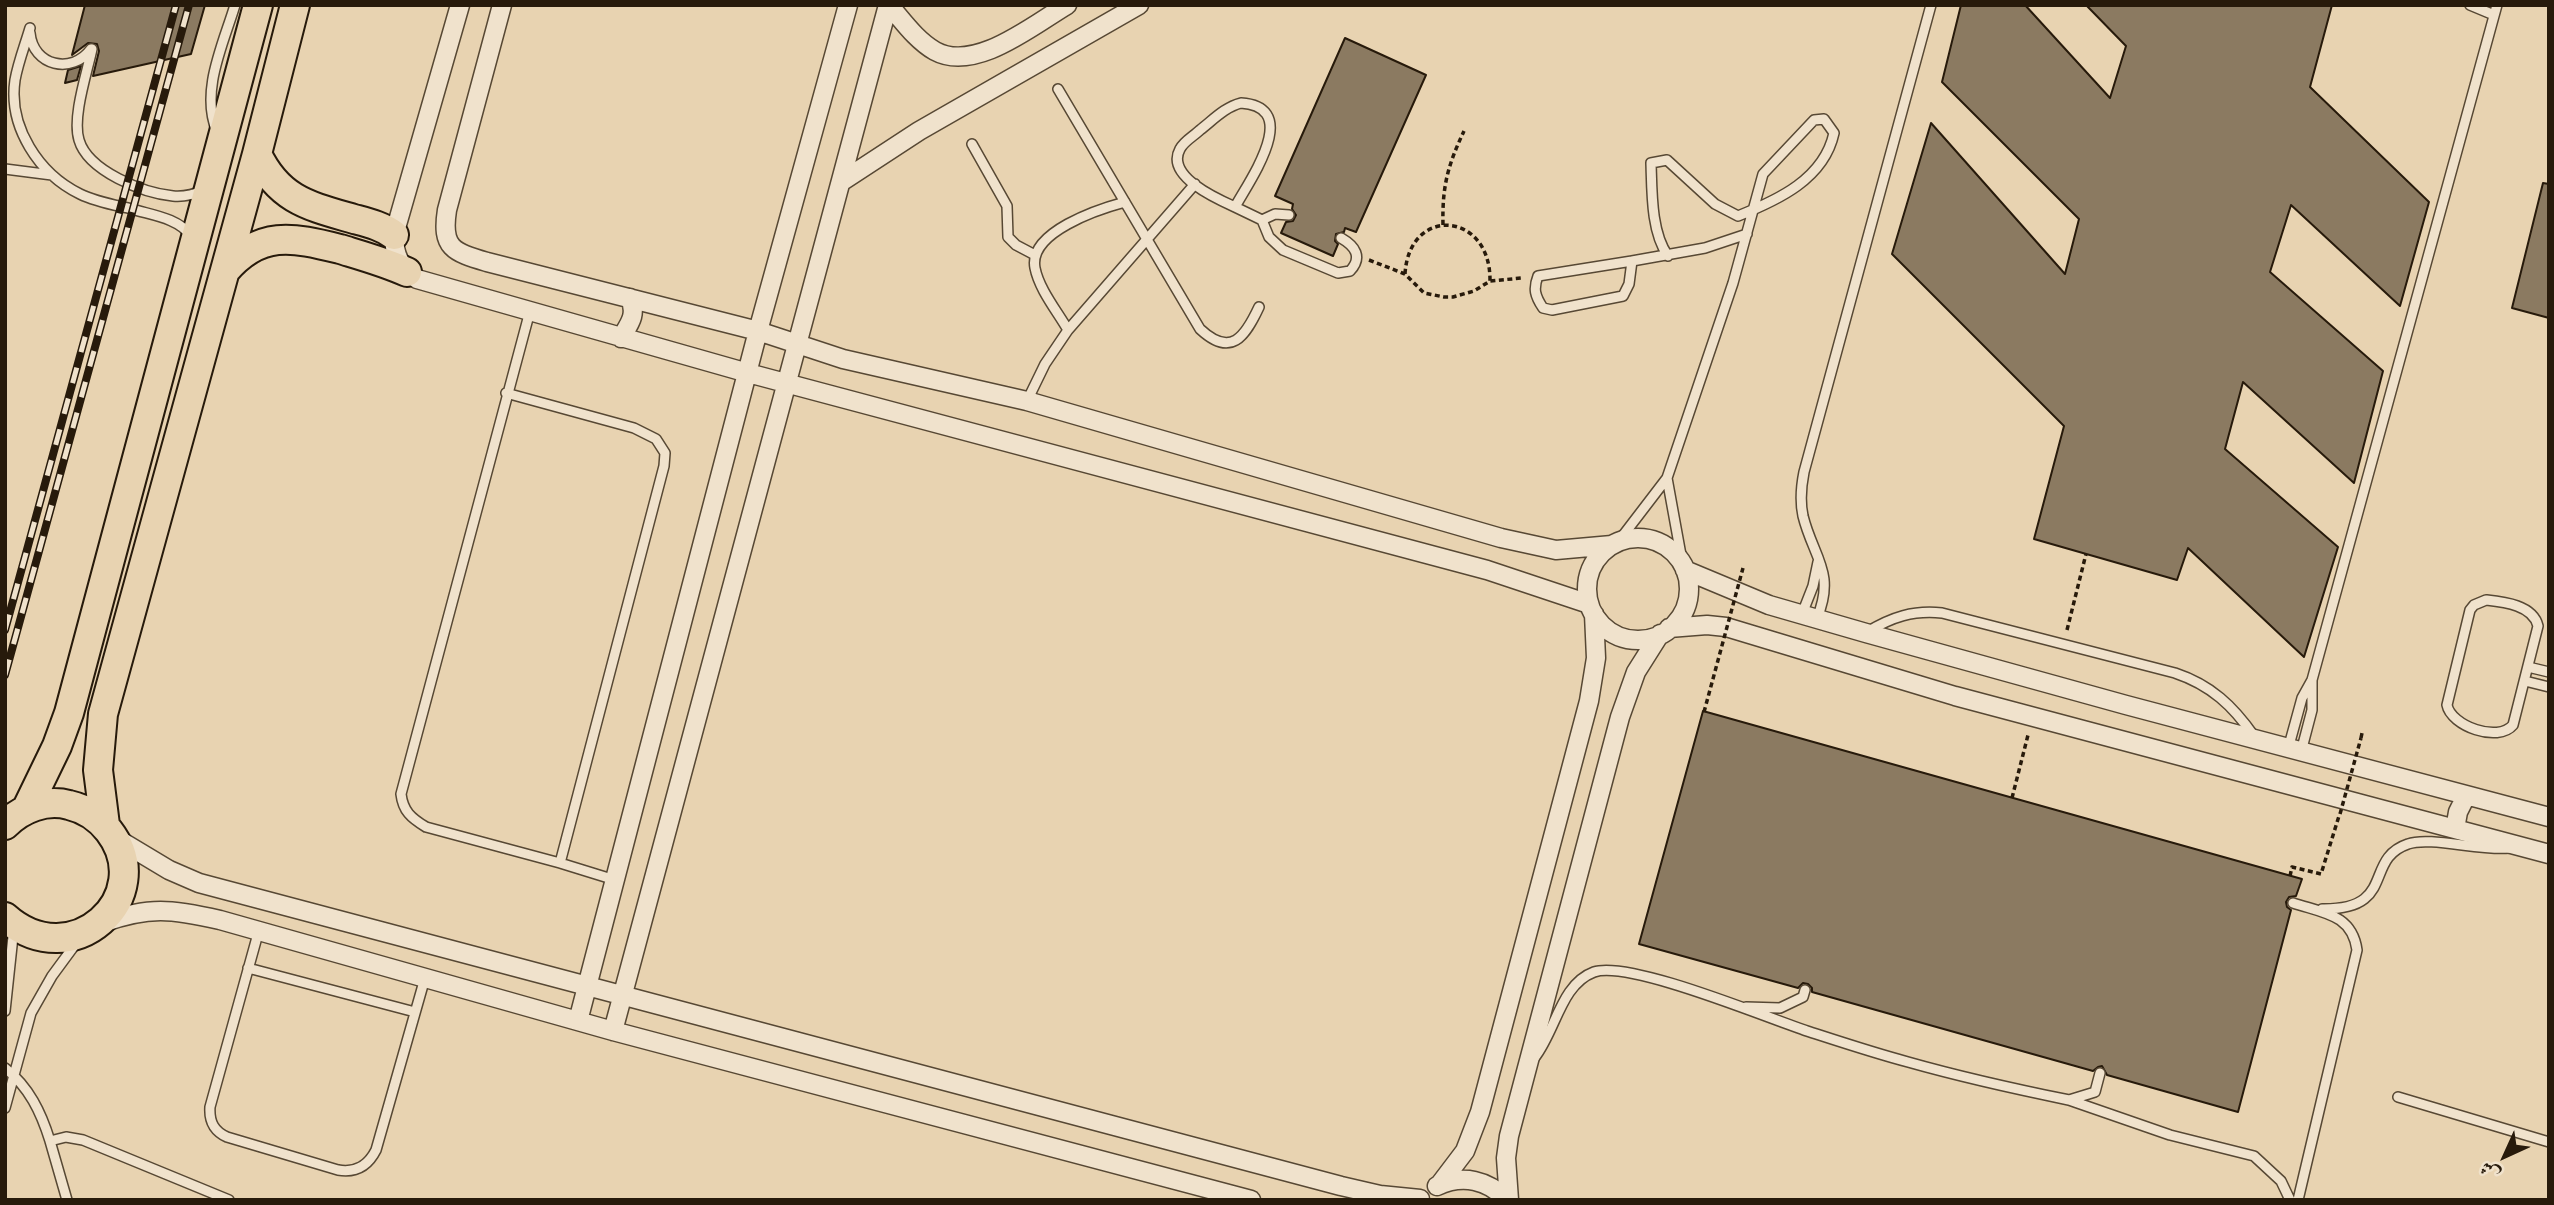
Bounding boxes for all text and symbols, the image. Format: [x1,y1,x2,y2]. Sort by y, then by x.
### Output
north arrow [2470,1121,2540,1191]
text: ش [2474,1155,2506,1187]

